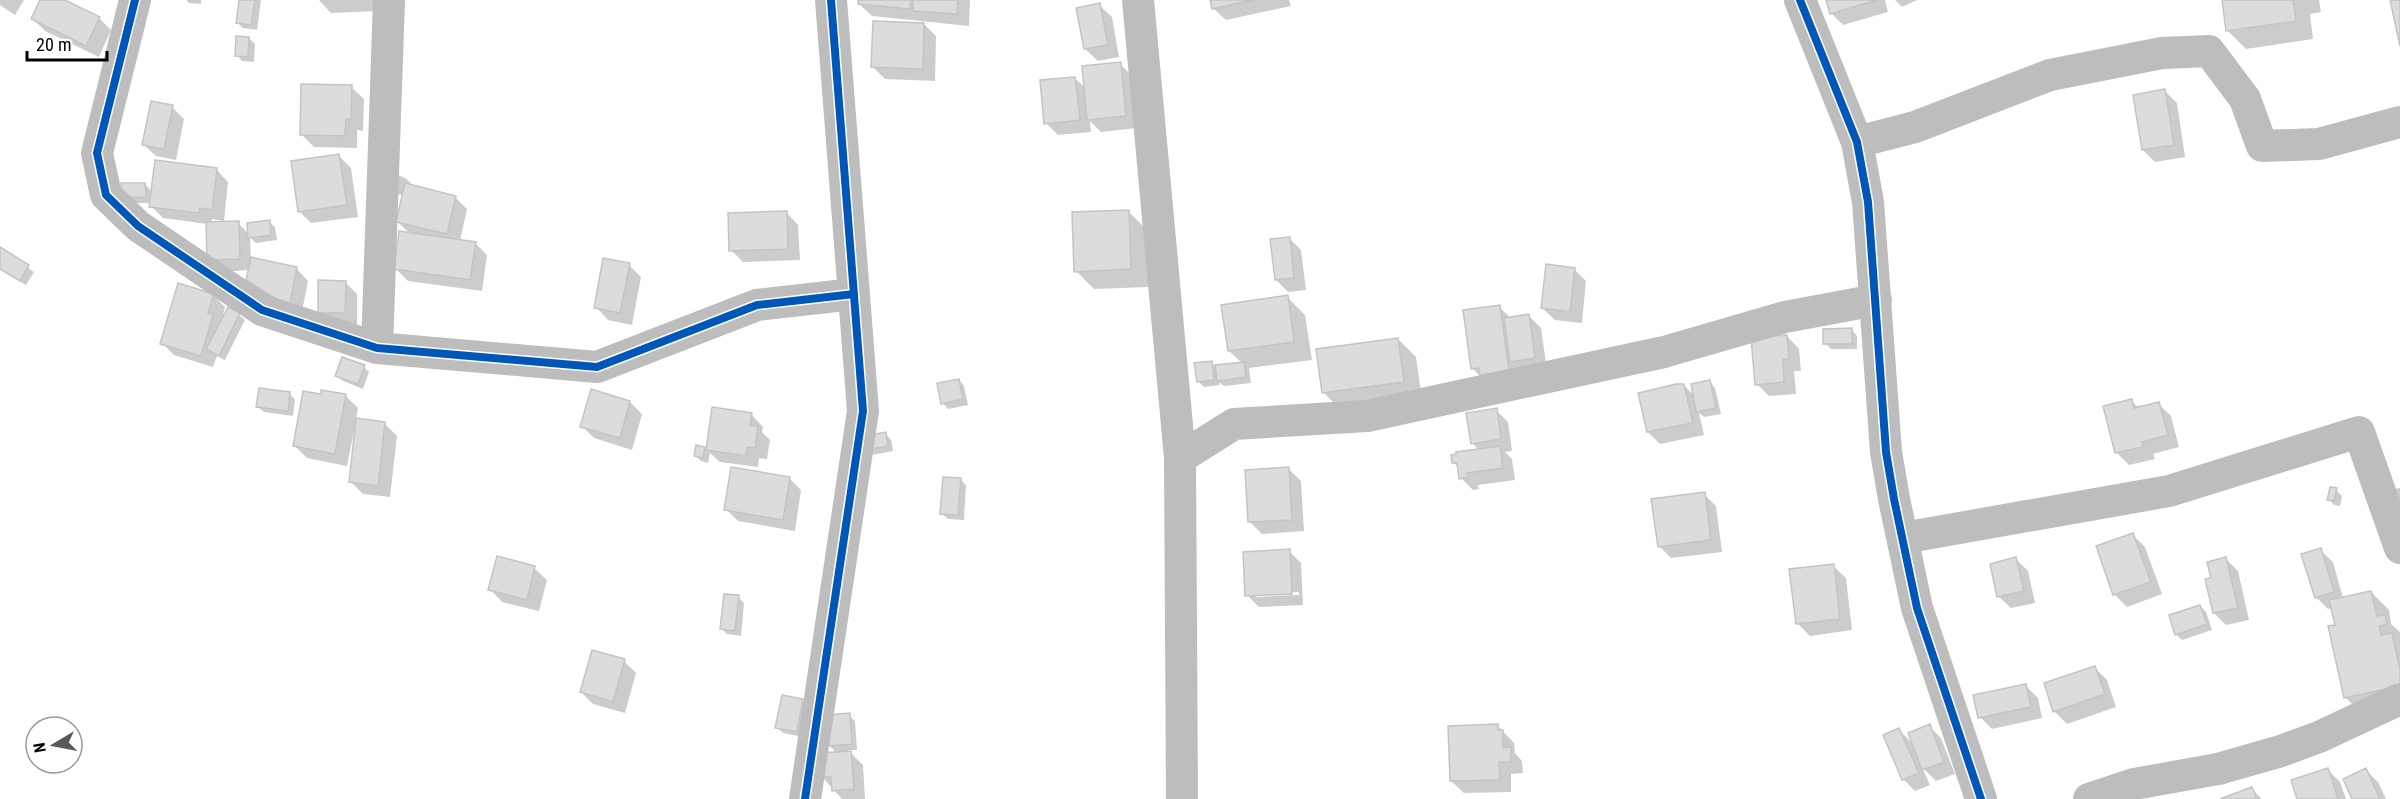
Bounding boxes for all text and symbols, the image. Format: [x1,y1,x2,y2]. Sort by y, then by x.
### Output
scale bar [27,24,106,62]
text: 20 m [36,34,71,55]
north arrow [24,715,84,775]
text: N [30,741,50,754]

